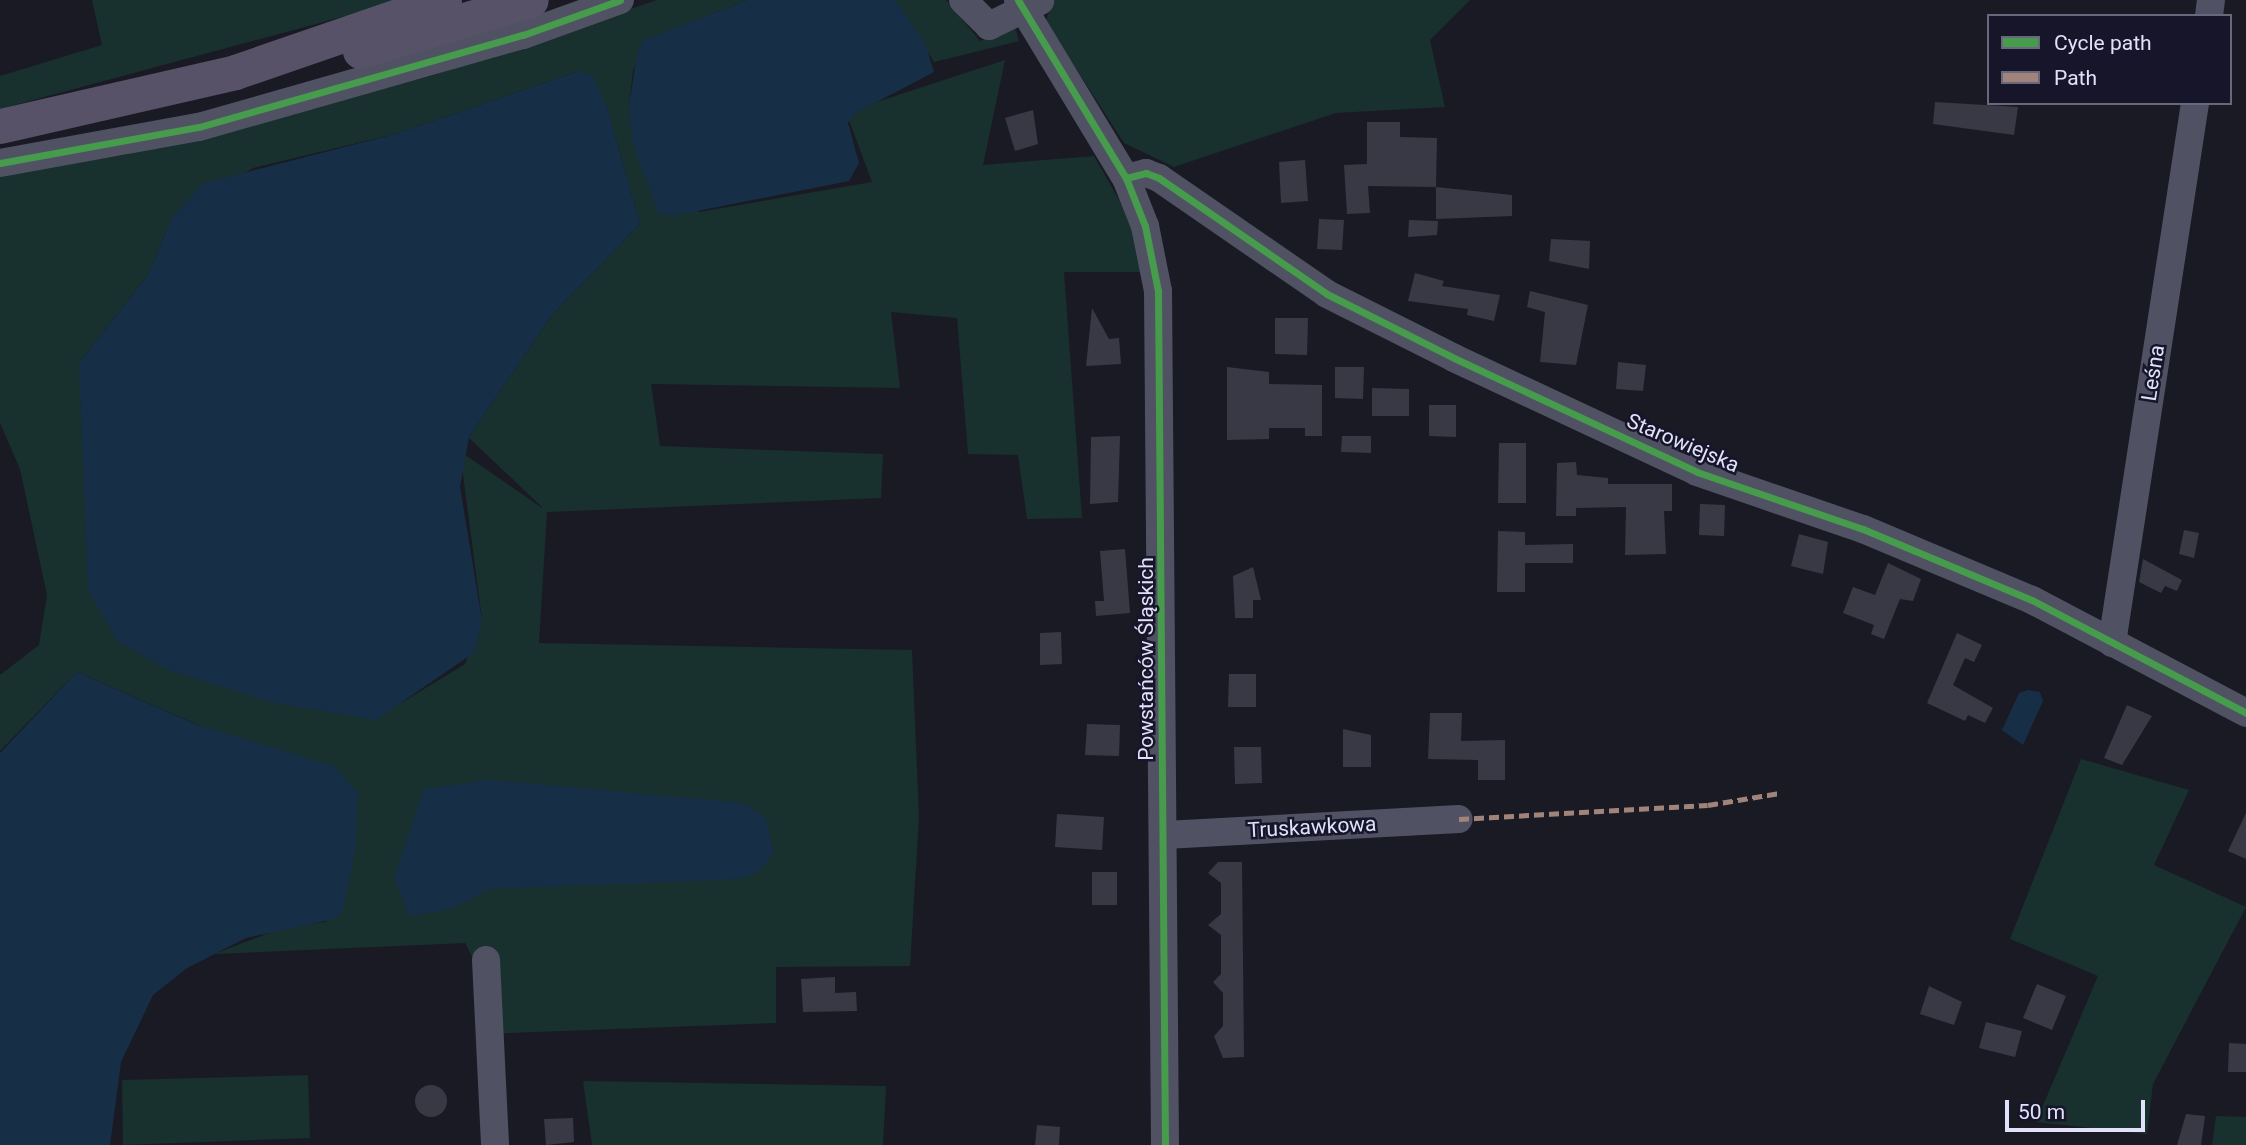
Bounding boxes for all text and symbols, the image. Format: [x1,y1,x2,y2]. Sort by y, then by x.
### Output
legend [1987,14,2232,105]
text: Cycle path [2054,31,2152,55]
text: Path [2054,66,2097,90]
street label: Leśna [2136,343,2170,403]
street label: Starowiejska [1623,408,1743,478]
street label: Powstańców Śląskich [1133,557,1159,761]
street label: Truskawkowa [1247,811,1377,843]
scale bar [2008,1086,2148,1130]
text: 50 m [2018,1100,2065,1124]

